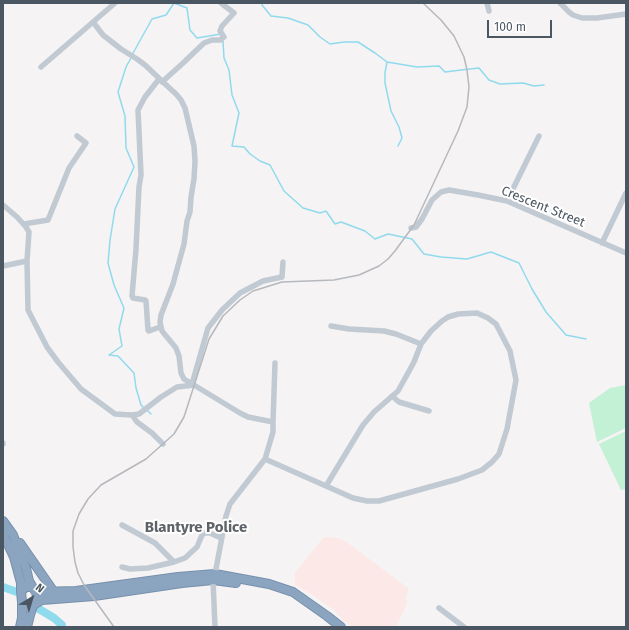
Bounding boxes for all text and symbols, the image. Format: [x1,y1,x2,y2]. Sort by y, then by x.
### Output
scale bar [489,12,554,38]
text: 100 m [494,20,526,34]
street label: Crescent Street [499,183,587,231]
district label: Blantyre Police [145,519,247,537]
north arrow [12,578,52,618]
text: N [33,581,47,596]

